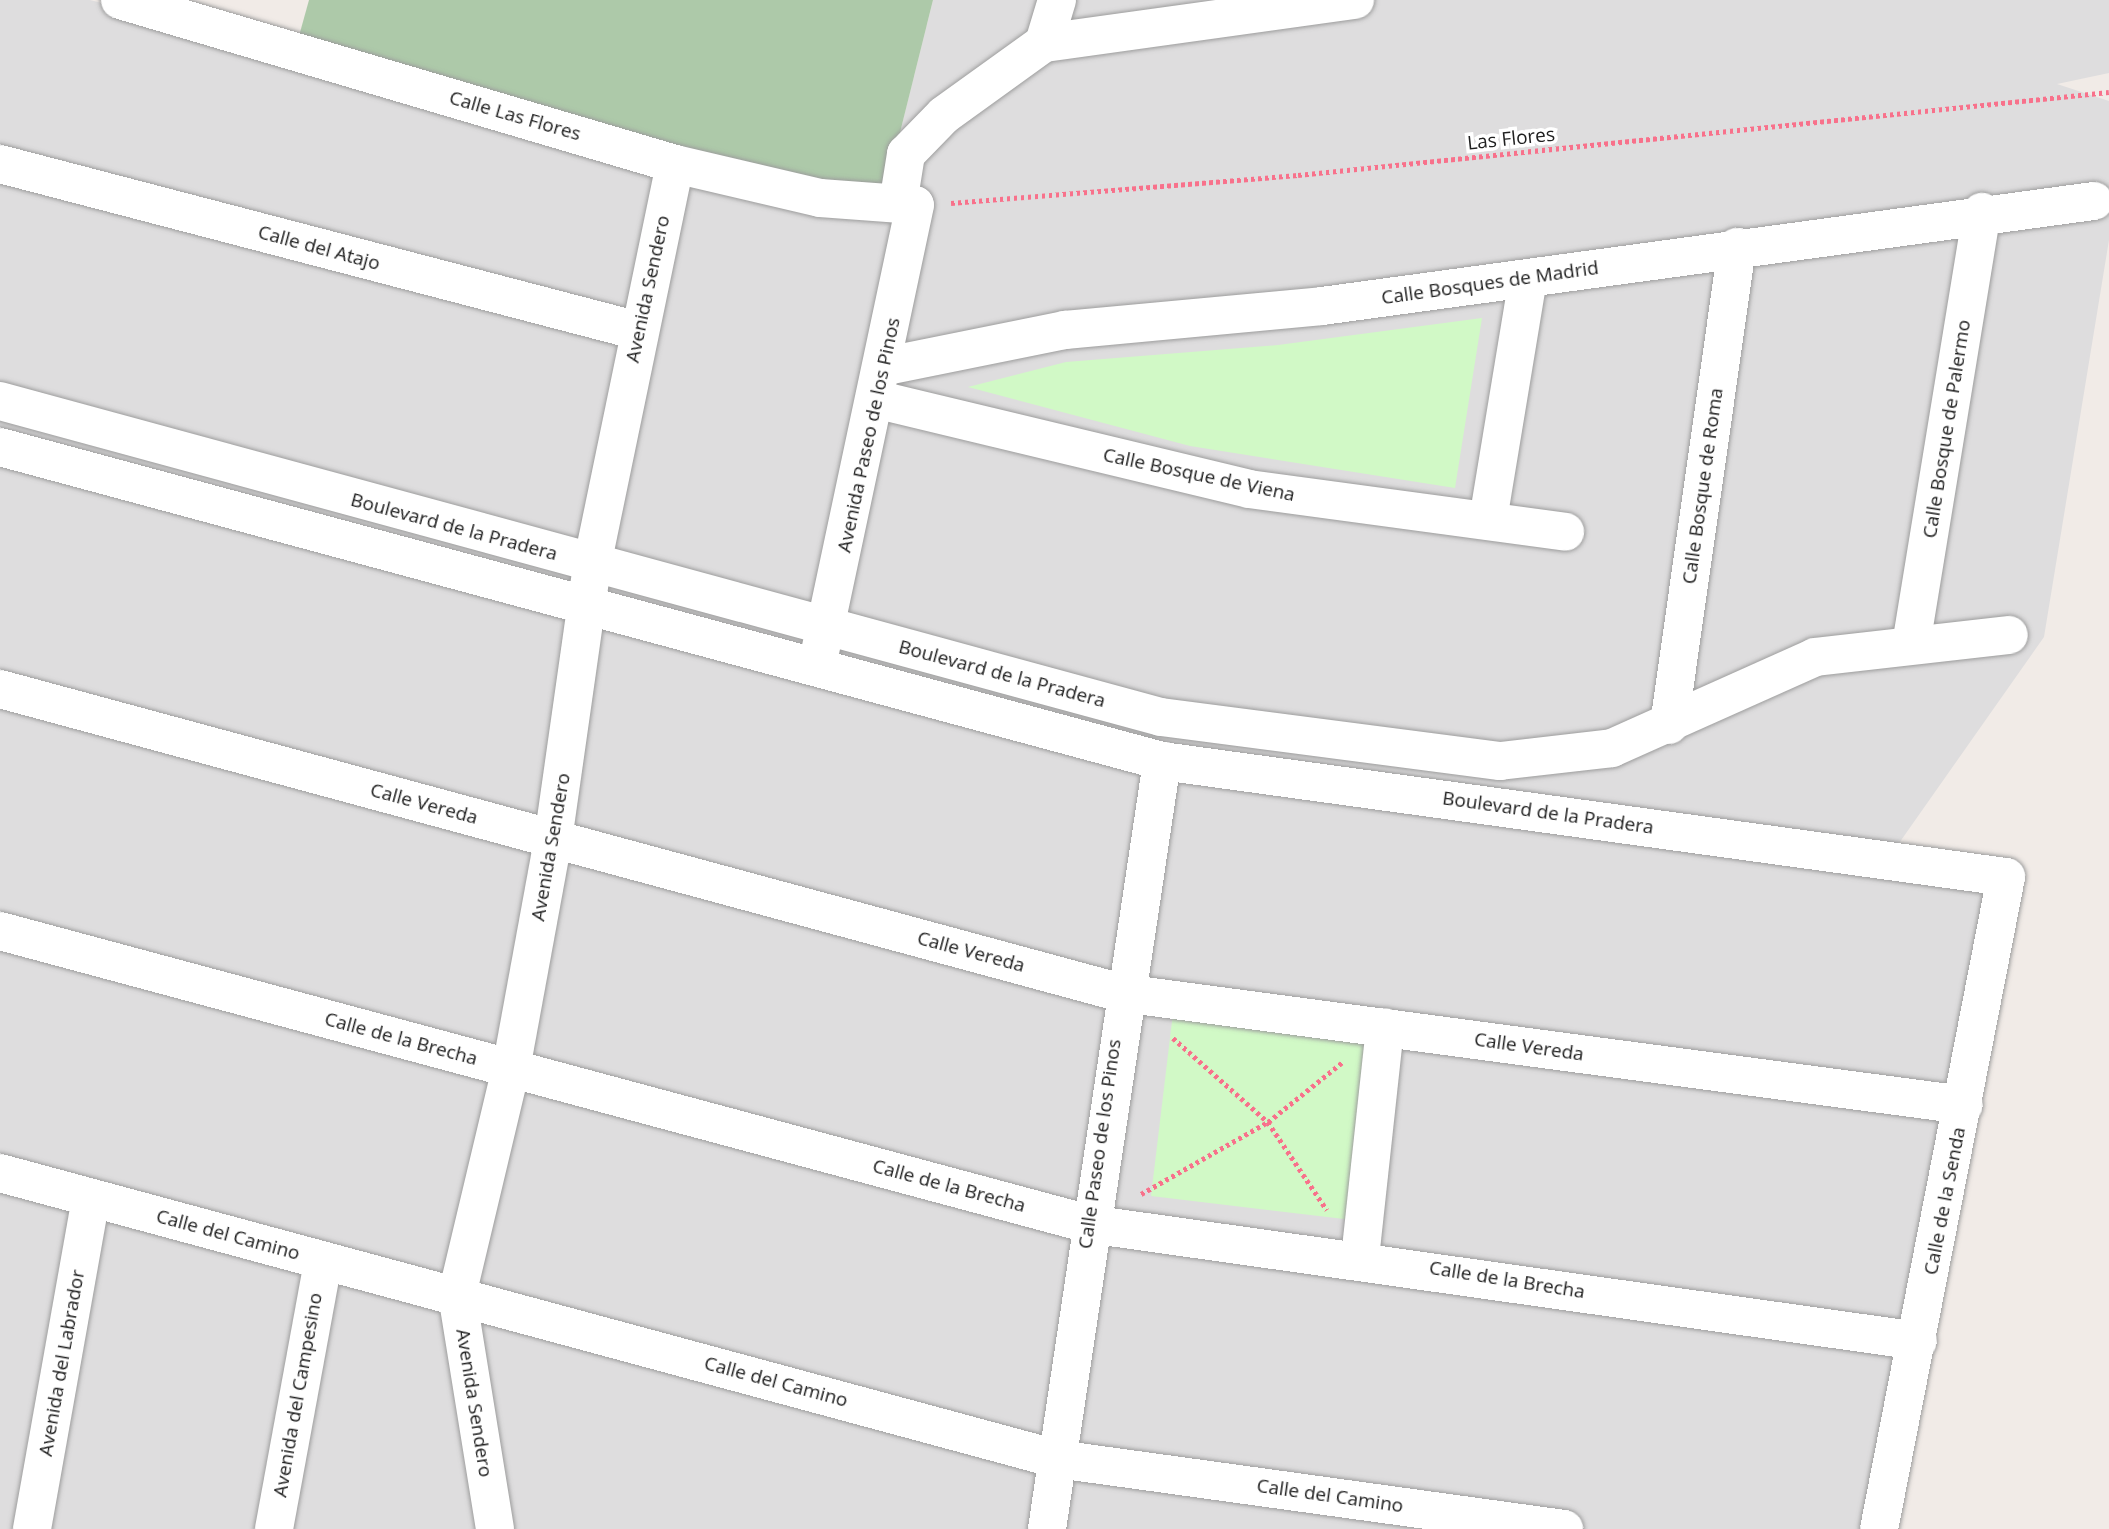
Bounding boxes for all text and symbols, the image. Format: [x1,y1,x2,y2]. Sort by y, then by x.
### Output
street label: Calle Las Flores [447,86,583,146]
street label: Las Flores [1466,123,1556,155]
street label: Avenida Sendero [621,213,675,365]
street label: Calle del Atajo [256,221,382,275]
street label: Calle Bosques de Madrid [1380,256,1600,310]
street label: Avenida Paseo de los Pinos [833,315,905,555]
street label: Calle Bosque de Palermo [1918,318,1976,540]
street label: Calle Bosque de Roma [1678,386,1728,586]
street label: Calle Bosque de Viena [1101,444,1297,506]
street label: Boulevard de la Pradera [348,488,560,566]
street label: Boulevard de la Pradera [896,635,1108,713]
street label: Avenida Sendero [527,771,575,923]
street label: Calle Vereda [368,779,480,829]
street label: Boulevard de la Pradera [1441,787,1655,839]
street label: Calle Vereda [915,927,1027,977]
street label: Calle de la Brecha [322,1008,480,1070]
street label: Calle Vereda [1473,1028,1585,1066]
street label: Calle Paseo de los Pinos [1074,1038,1126,1250]
street label: Calle de la Senda [1919,1125,1971,1277]
street label: Calle de la Brecha [870,1155,1028,1217]
street label: Calle del Camino [154,1205,302,1265]
street label: Calle de la Brecha [1428,1256,1586,1304]
street label: Avenida del Labrador [34,1268,90,1458]
street label: Avenida del Campesino [269,1291,327,1499]
street label: Avenida Sendero [451,1327,497,1479]
street label: Calle del Camino [702,1352,850,1412]
street label: Calle del Camino [1255,1474,1405,1518]

